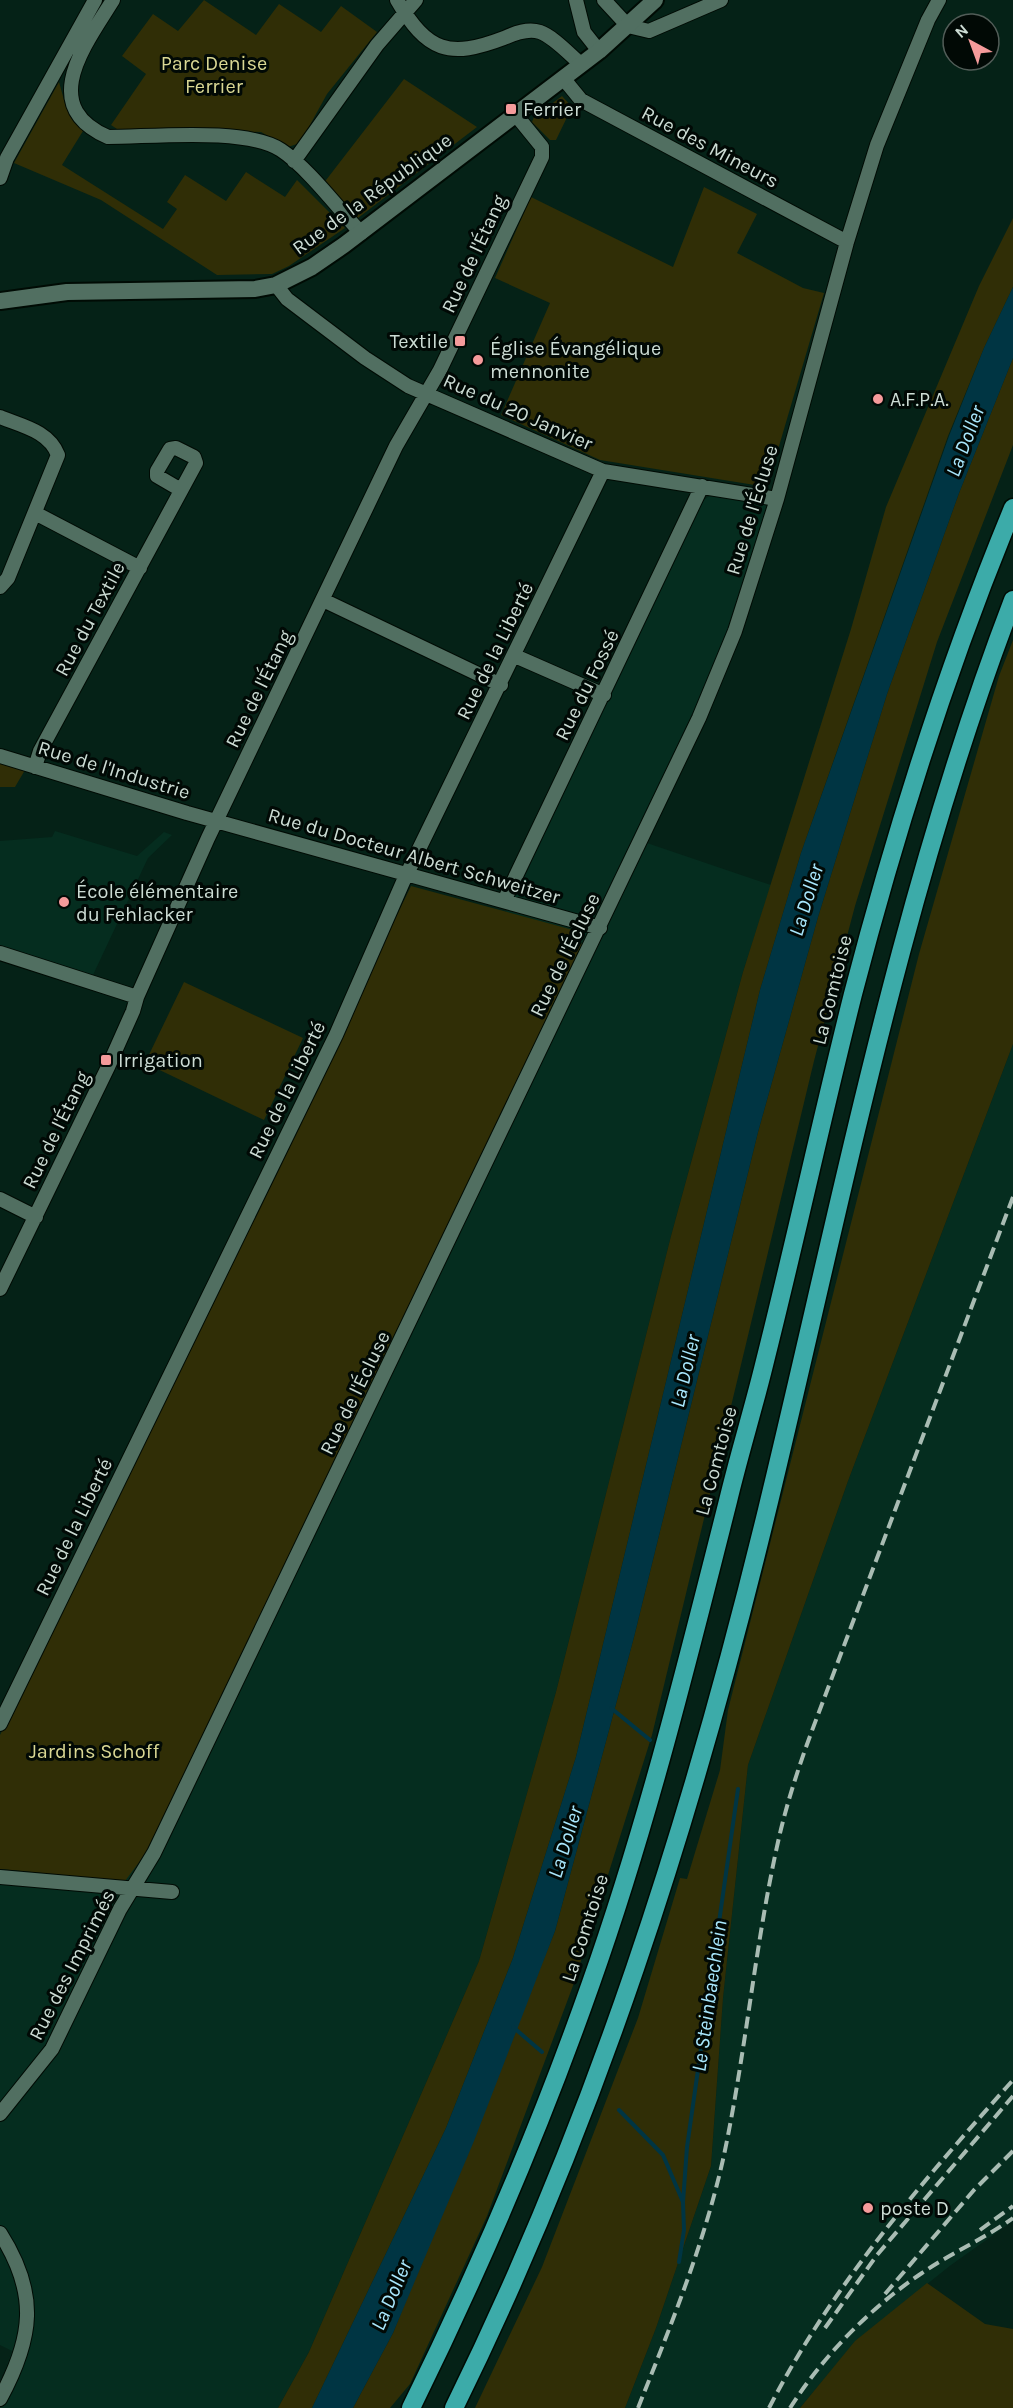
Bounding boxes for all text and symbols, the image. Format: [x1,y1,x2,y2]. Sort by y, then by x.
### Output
north arrow [941,12,1001,72]
text: N [951,20,972,42]
park label: Parc Denise Ferrier [161,52,267,98]
place label: Ferrier [523,98,582,121]
street label: Rue des Mineurs [638,101,782,193]
marker: Ferrier [504,102,518,116]
street label: Rue de la République [288,128,456,260]
street label: Rue de l'Étang [436,191,511,317]
place label: Textile [390,330,448,353]
marker: Textile [453,334,467,348]
place label: Église Évangélique mennonite [490,336,661,383]
marker: Église Évangélique mennonite [471,353,485,367]
street label: Rue du 20 Janvier [440,369,597,456]
place label: A.F.P.A. [890,388,949,411]
marker: A.F.P.A. [871,392,885,406]
water label: La Doller [940,401,990,480]
street label: Rue de l'Écluse [720,442,783,578]
street label: Rue du Textile [50,558,130,680]
street label: Rue de la Liberté [452,579,538,723]
street label: Rue de l'Étang [220,626,297,751]
street label: Rue du Fossé [550,626,624,744]
street label: Rue de l'Industrie [35,736,193,804]
street label: Rue du Docteur Albert Schweitzer [265,803,563,909]
water label: La Doller [784,860,829,939]
place label: École élémentaire du Fehlacker [76,879,238,926]
street label: Rue de l'Écluse [524,889,605,1021]
marker: École élémentaire du Fehlacker [57,895,71,909]
street label: La Comtoise [807,933,857,1047]
street label: Rue de la Liberté [244,1018,330,1162]
place label: Irrigation [118,1049,203,1072]
marker: Irrigation [99,1053,113,1067]
street label: Rue de l'Étang [17,1067,94,1192]
street label: Rue de l'Écluse [314,1327,395,1459]
water label: La Doller [665,1331,705,1410]
street label: La Comtoise [690,1404,742,1518]
street label: Rue de la Liberté [31,1455,117,1599]
park label: Jardins Schoff [29,1740,159,1763]
water label: La Doller [543,1802,588,1881]
street label: La Comtoise [557,1871,613,1985]
street label: Rue des Imprimés [24,1886,120,2044]
water label: Le Steinbaechlein [686,1919,732,2073]
place label: poste D [880,2197,949,2220]
marker: poste D [861,2201,875,2215]
water label: La Doller [365,2255,417,2334]

